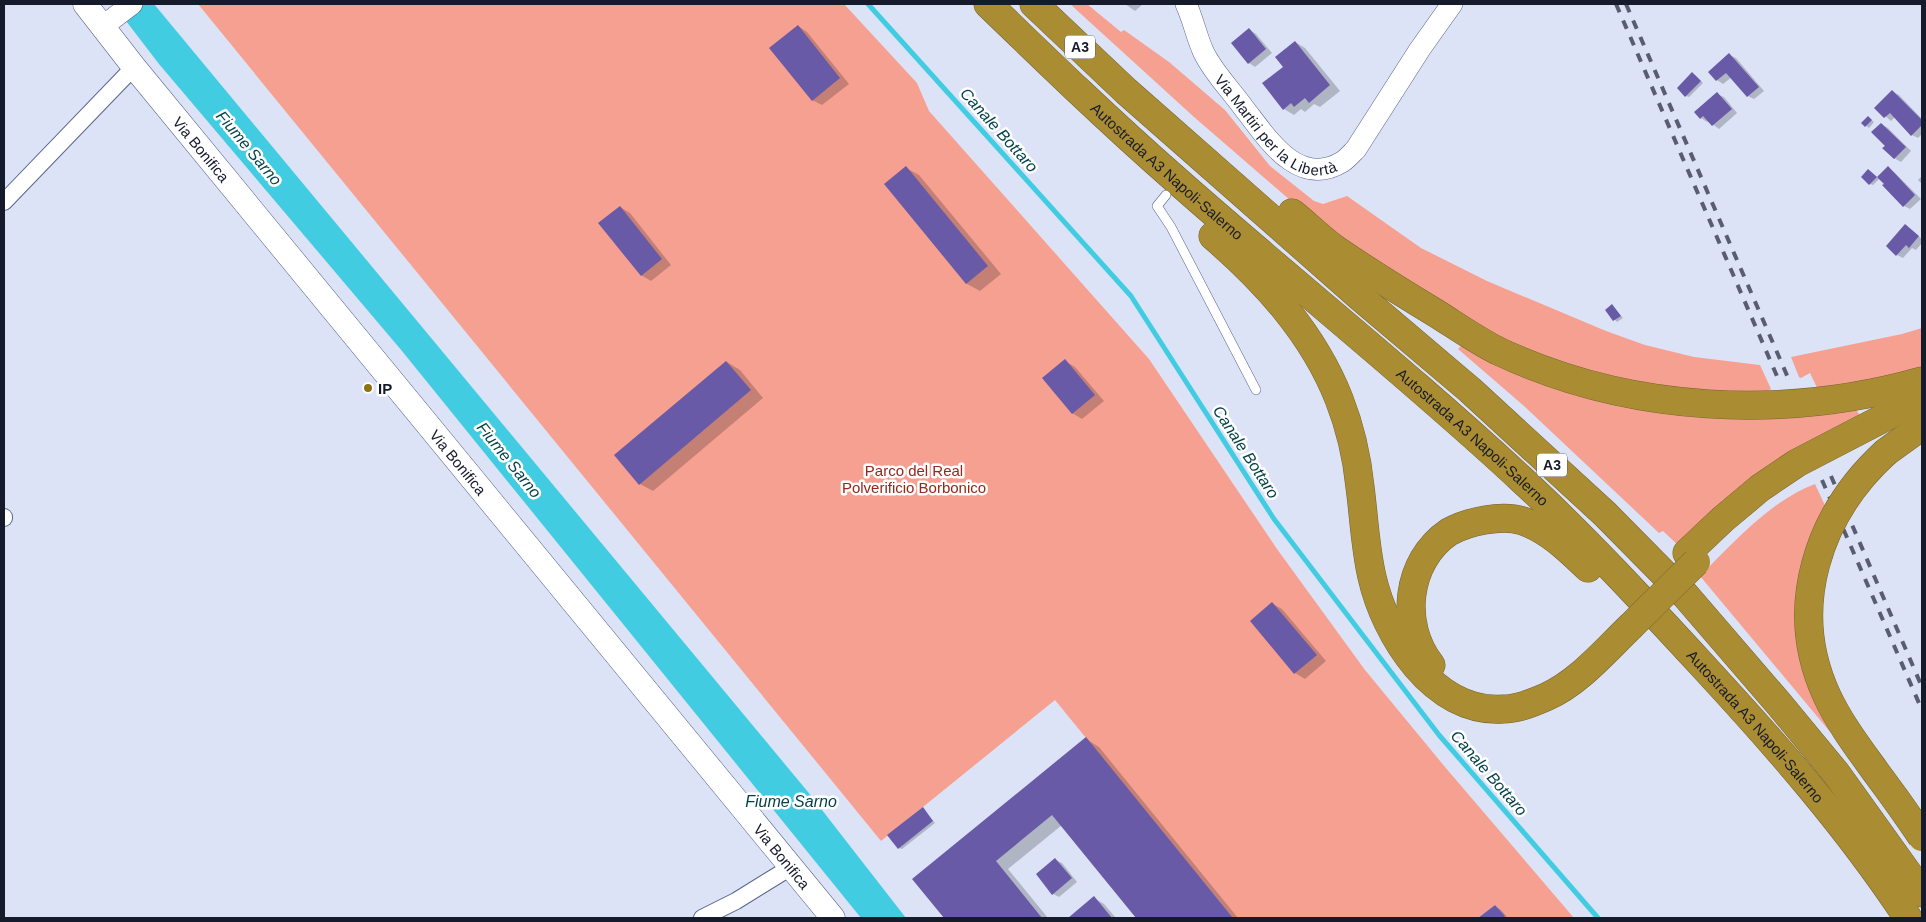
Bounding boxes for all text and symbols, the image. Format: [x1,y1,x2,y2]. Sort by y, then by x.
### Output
road number: A3 [1065,36,1095,58]
street label: Via Martiri per la Libertà [1212,71,1339,178]
water label: Canale Bottaro [957,85,1041,175]
street label: Autostrada A3 Napoli-Salerno [1088,99,1247,243]
water label: Fiume Sarno [213,107,285,189]
street label: Via Bonifica [170,113,233,185]
street label: Autostrada A3 Napoli-Salerno [1392,364,1552,510]
place label: IP [378,380,392,397]
marker: IP [362,382,374,394]
water label: Canale Bottaro [1210,403,1282,501]
water label: Fiume Sarno [474,419,544,501]
street label: Via Bonifica [427,426,491,498]
road number: A3 [1537,454,1567,476]
park label: Parco del Real Polverificio Borbonico [842,462,986,496]
street label: Autostrada A3 Napoli-Salerno [1684,646,1827,806]
water label: Canale Bottaro [1448,727,1530,819]
water label: Fiume Sarno [745,793,837,810]
street label: Via Bonifica [751,820,814,893]

